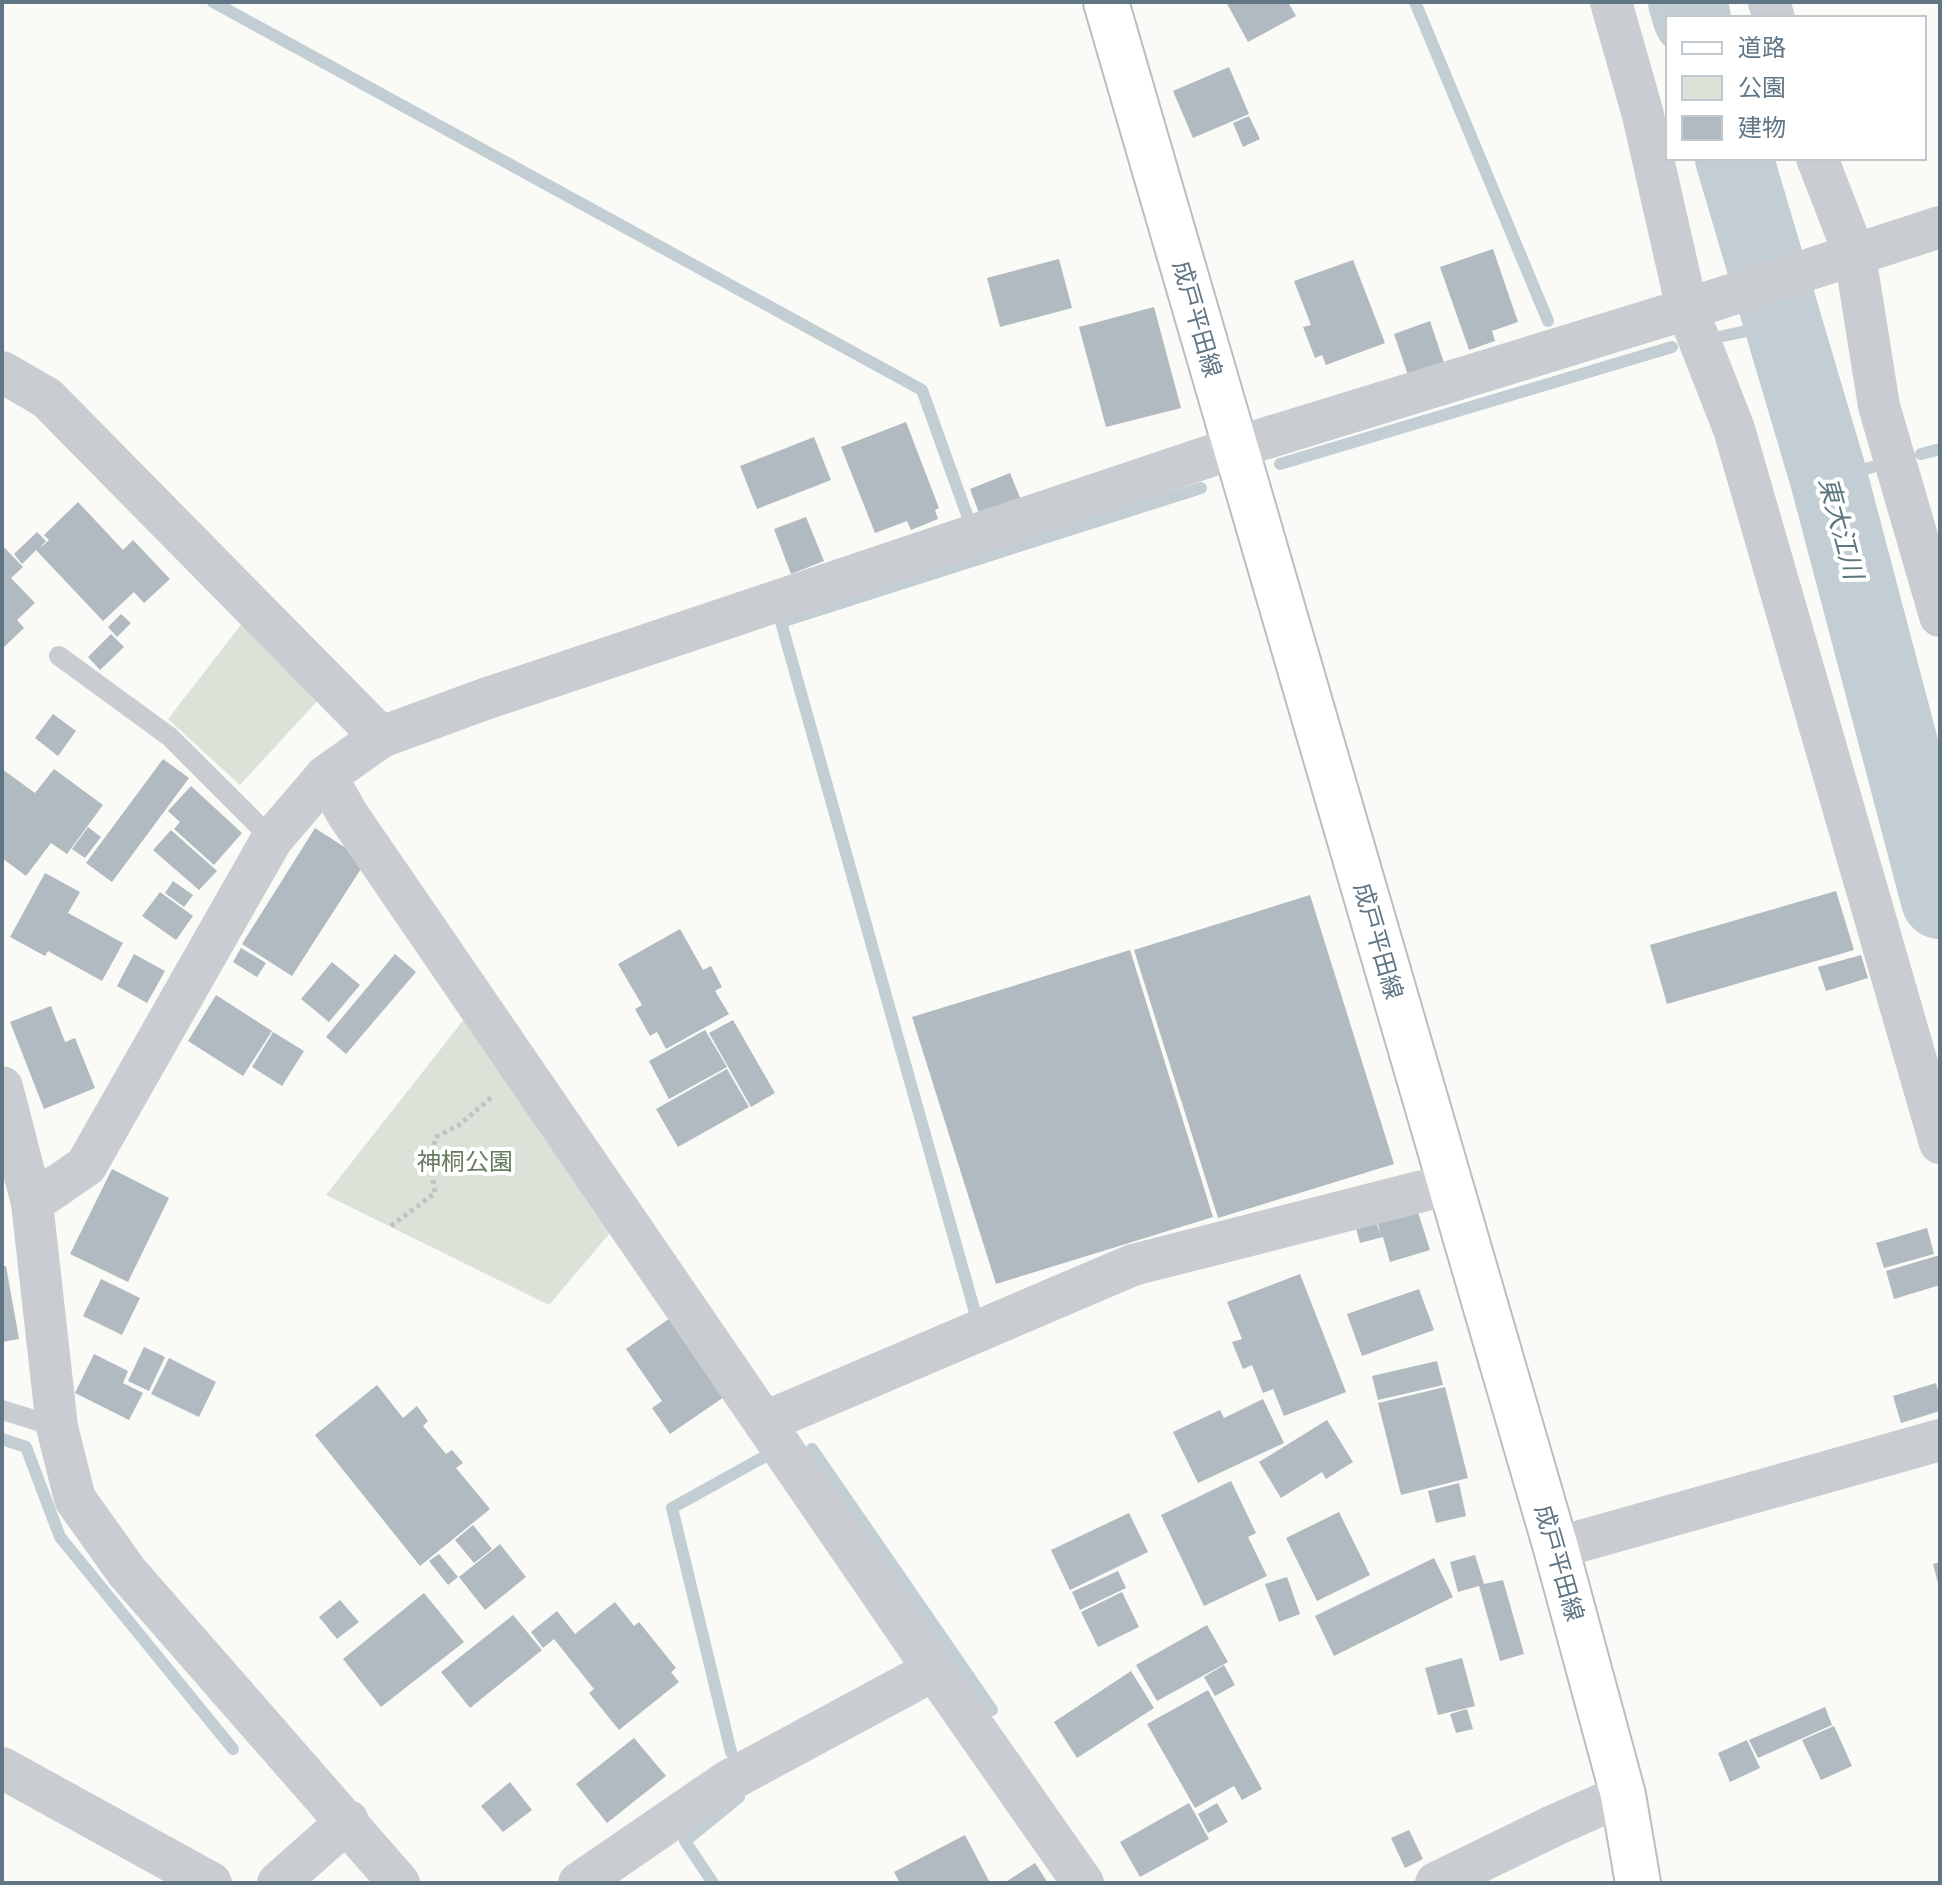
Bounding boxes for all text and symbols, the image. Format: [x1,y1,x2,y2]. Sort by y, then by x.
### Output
legend [1666,16,1926,160]
text: 道路 [1738,32,1786,61]
text: 公園 [1738,72,1786,101]
text: 建物 [1738,112,1786,141]
street label: 成戸平田線 [1168,257,1229,380]
water label: 東大江川 [1813,473,1872,585]
street label: 成戸平田線 [1349,879,1410,1002]
park label: 神桐公園 [417,1146,513,1175]
street label: 成戸平田線 [1530,1501,1591,1624]

